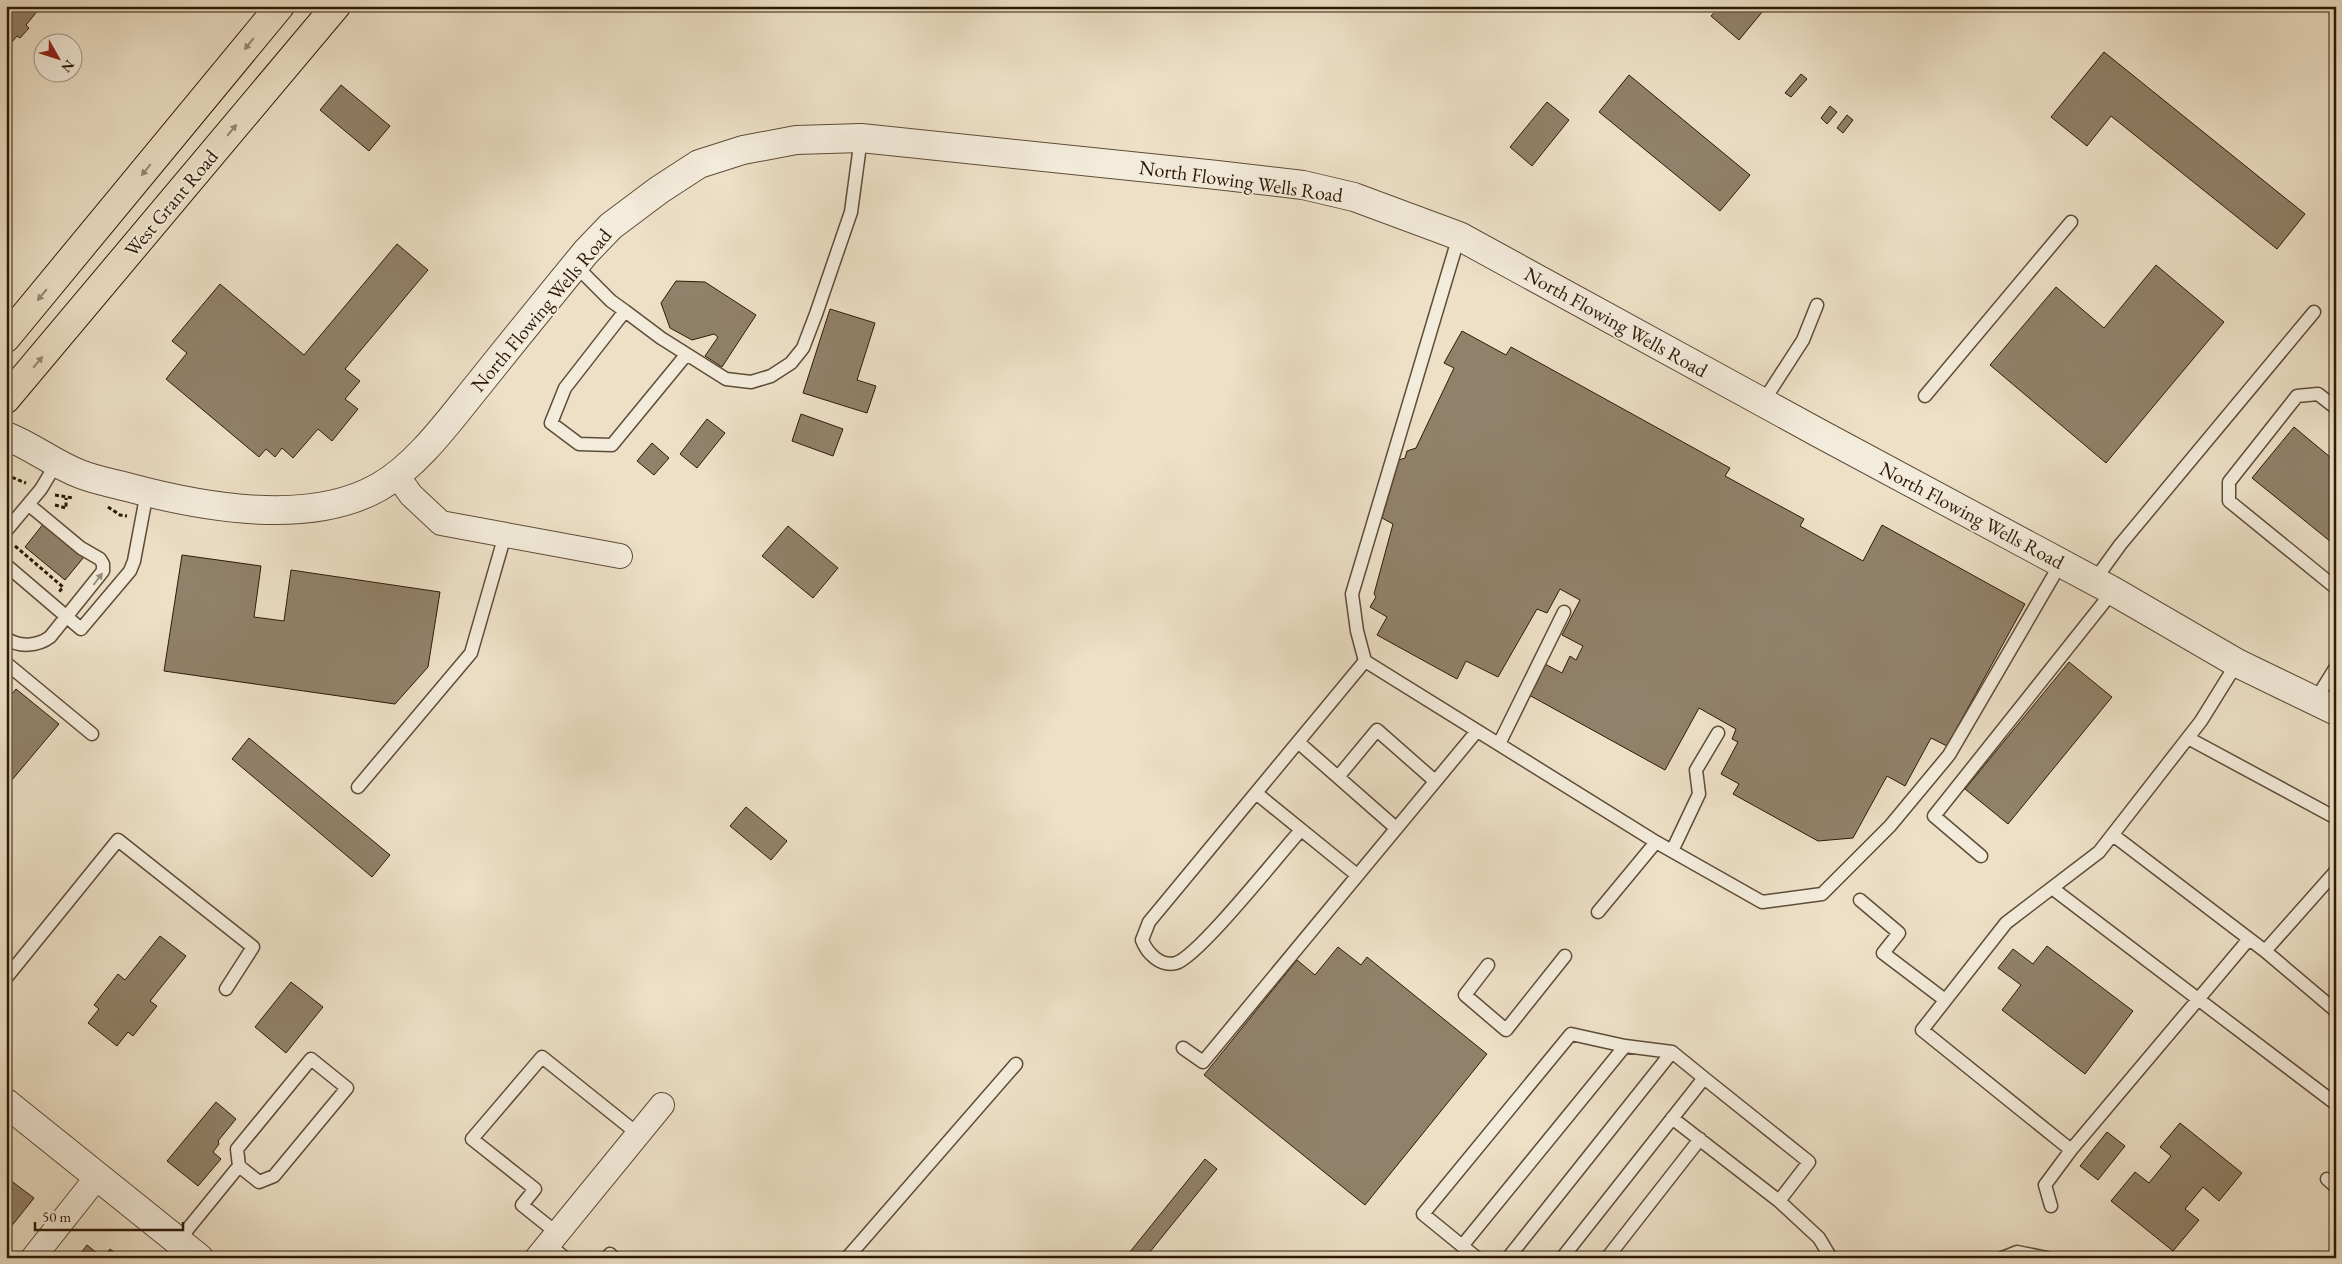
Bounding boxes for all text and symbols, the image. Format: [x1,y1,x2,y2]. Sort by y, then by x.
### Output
north arrow [32,32,82,82]
one-way arrow [244,37,255,50]
text: N [57,56,79,77]
one-way arrow [227,124,238,137]
street label: West Grant Road [118,143,224,262]
street label: North Flowing Wells Road [1137,154,1345,208]
one-way arrow [140,163,152,175]
street label: North Flowing Wells Road [465,222,618,397]
street label: North Flowing Wells Road [1520,261,1713,384]
one-way arrow [37,288,48,301]
one-way arrow [32,355,43,368]
street label: North Flowing Wells Road [1875,455,2070,575]
one-way arrow [92,573,103,586]
scale bar [35,1199,182,1231]
text: 50 m [42,1207,71,1226]

